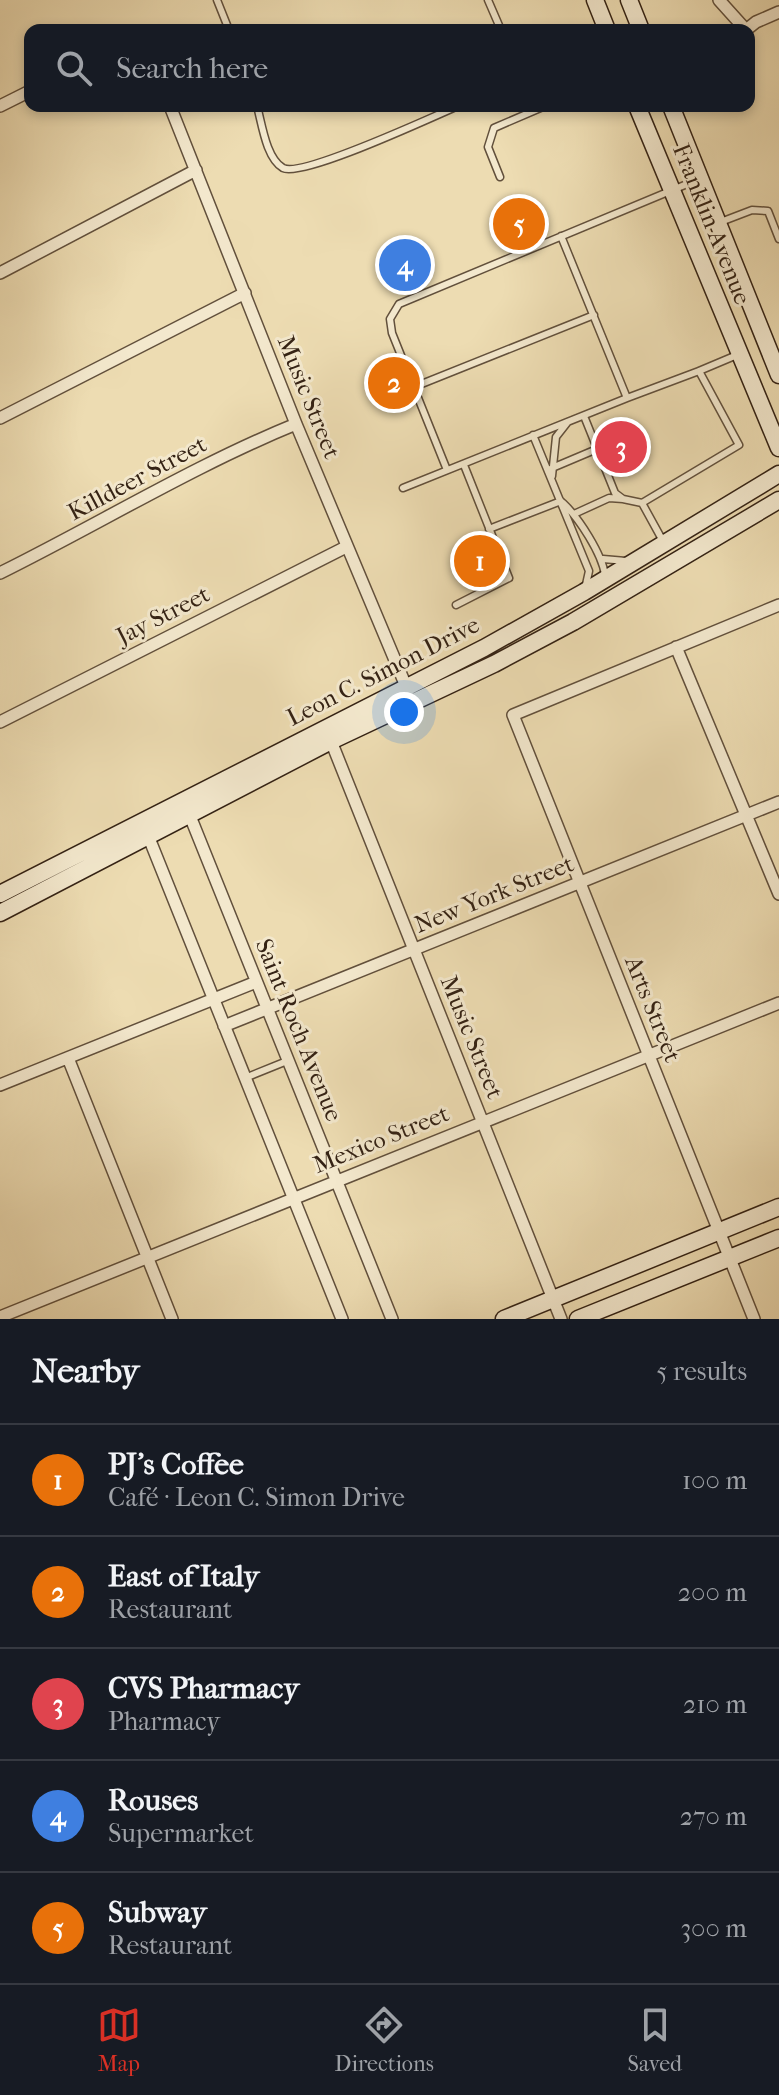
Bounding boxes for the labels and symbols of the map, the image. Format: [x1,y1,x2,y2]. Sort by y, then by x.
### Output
street label: Franklin Avenue [667,140,757,309]
pin: 5 [493,194,545,254]
pin: 4 [379,235,431,295]
street label: Music Street [272,331,347,463]
pin: 2 [368,353,420,413]
pin: 3 [595,417,647,477]
street label: Killdeer Street [63,429,212,526]
pin: 1 [454,531,506,591]
street label: Jay Street [110,580,215,651]
street label: Leon C. Simon Drive [282,610,484,732]
your location [384,692,424,732]
street label: New York Street [410,849,578,939]
street label: Saint Roch Avenue [250,935,348,1125]
street label: Arts Street [619,951,687,1066]
street label: Music Street [435,971,510,1103]
street label: Mexico Street [309,1099,453,1179]

